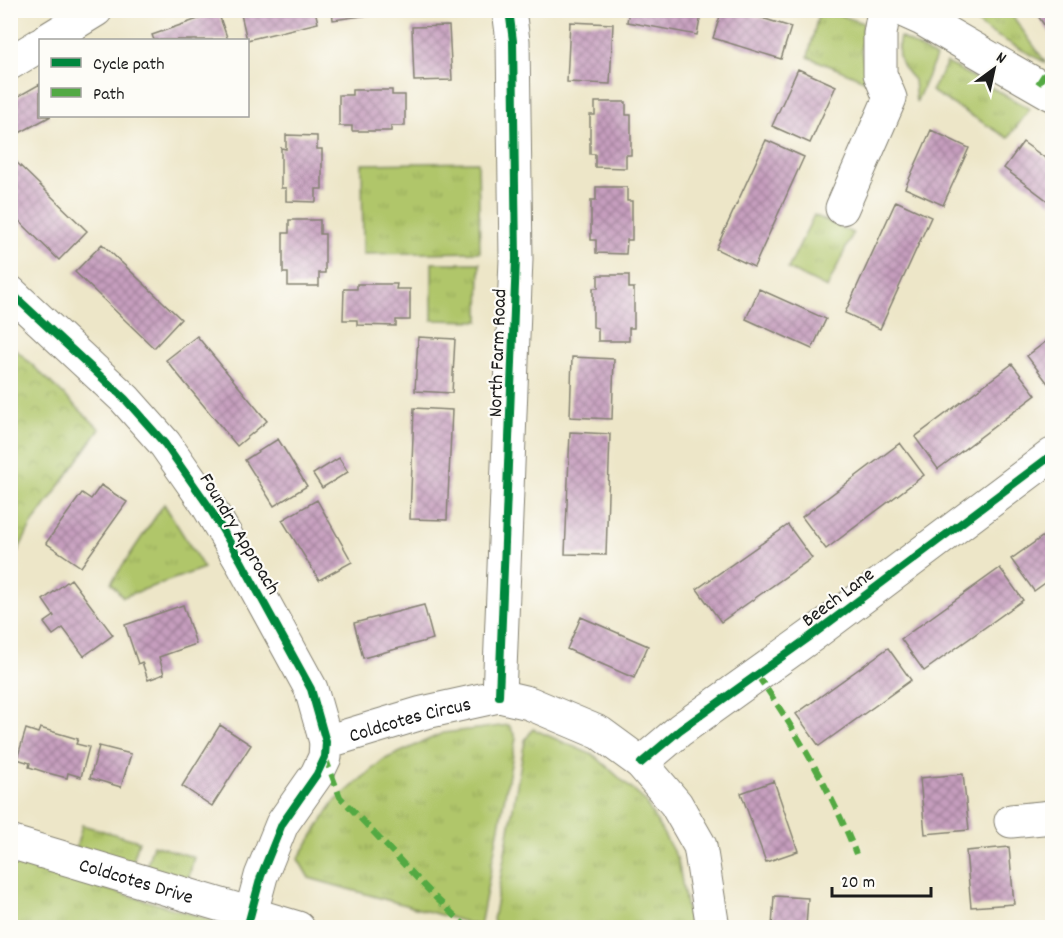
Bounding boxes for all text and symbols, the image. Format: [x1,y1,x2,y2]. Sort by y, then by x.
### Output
legend [39,39,249,117]
north arrow [964,39,1024,99]
text: N [991,47,1010,70]
text: Cycle path [93,53,164,78]
text: Path [93,83,125,108]
street label: North Farm Road [483,288,515,418]
street label: Foundry Approach [191,468,286,601]
street label: Beech Lane [797,562,881,635]
street label: Coldcotes Circus [346,692,474,751]
street label: Coldcotes Drive [75,852,196,913]
scale bar [832,860,931,898]
text: 20 m [841,871,875,896]

